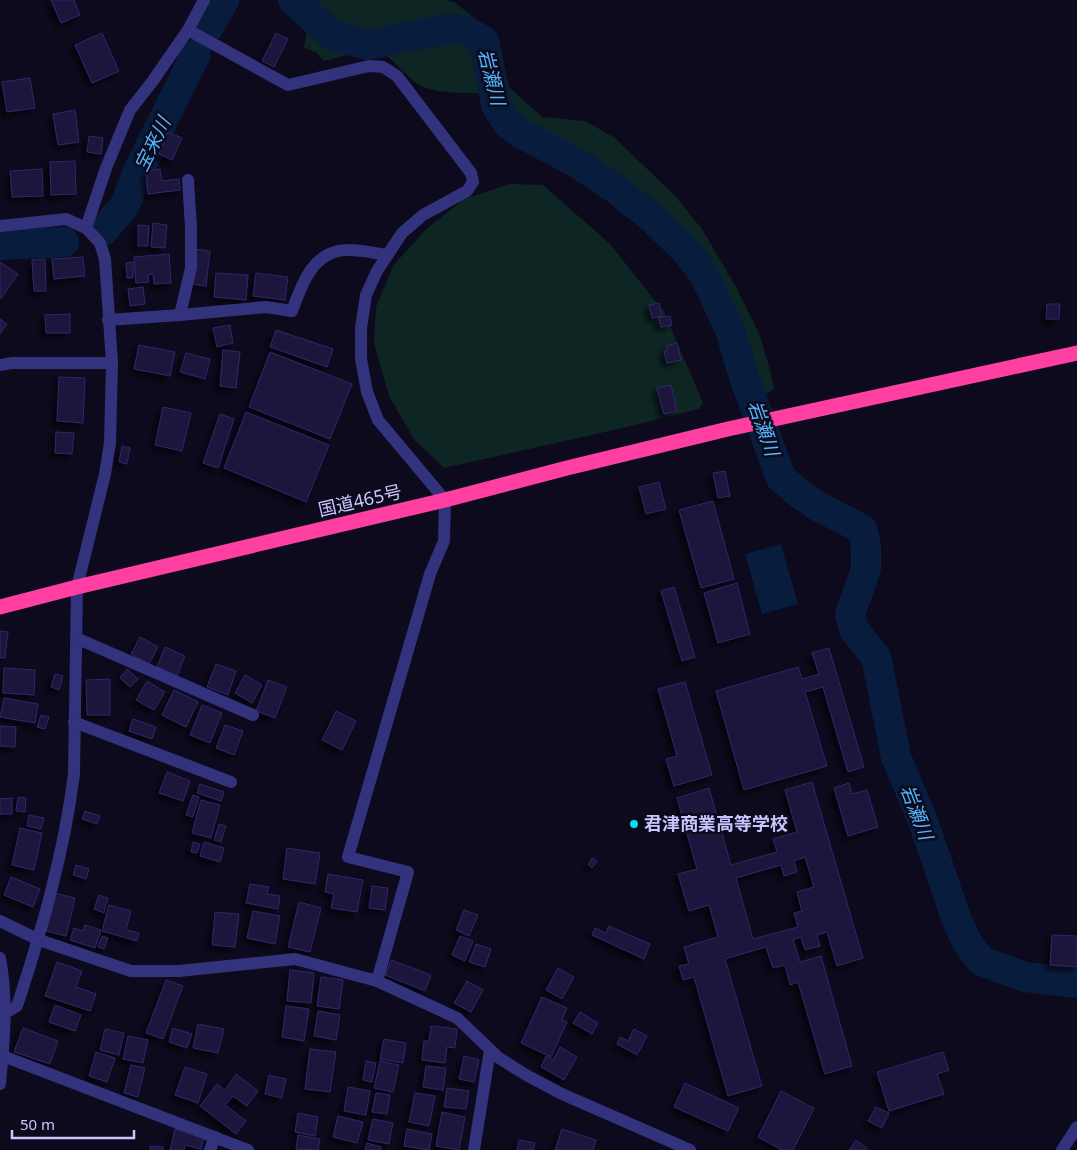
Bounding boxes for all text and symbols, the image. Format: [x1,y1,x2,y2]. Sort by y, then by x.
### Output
water label: 岩瀬川 [472,46,512,110]
water label: 宝来川 [128,111,177,175]
water label: 岩瀬川 [742,397,786,461]
street label: 国道465号 [316,479,404,521]
water label: 岩瀬川 [895,781,940,845]
place label: 君津商業高等学校 [644,811,788,835]
marker: 君津商業高等学校 [628,818,640,830]
scale bar [12,1108,135,1140]
text: 50 m [20,1114,55,1134]

